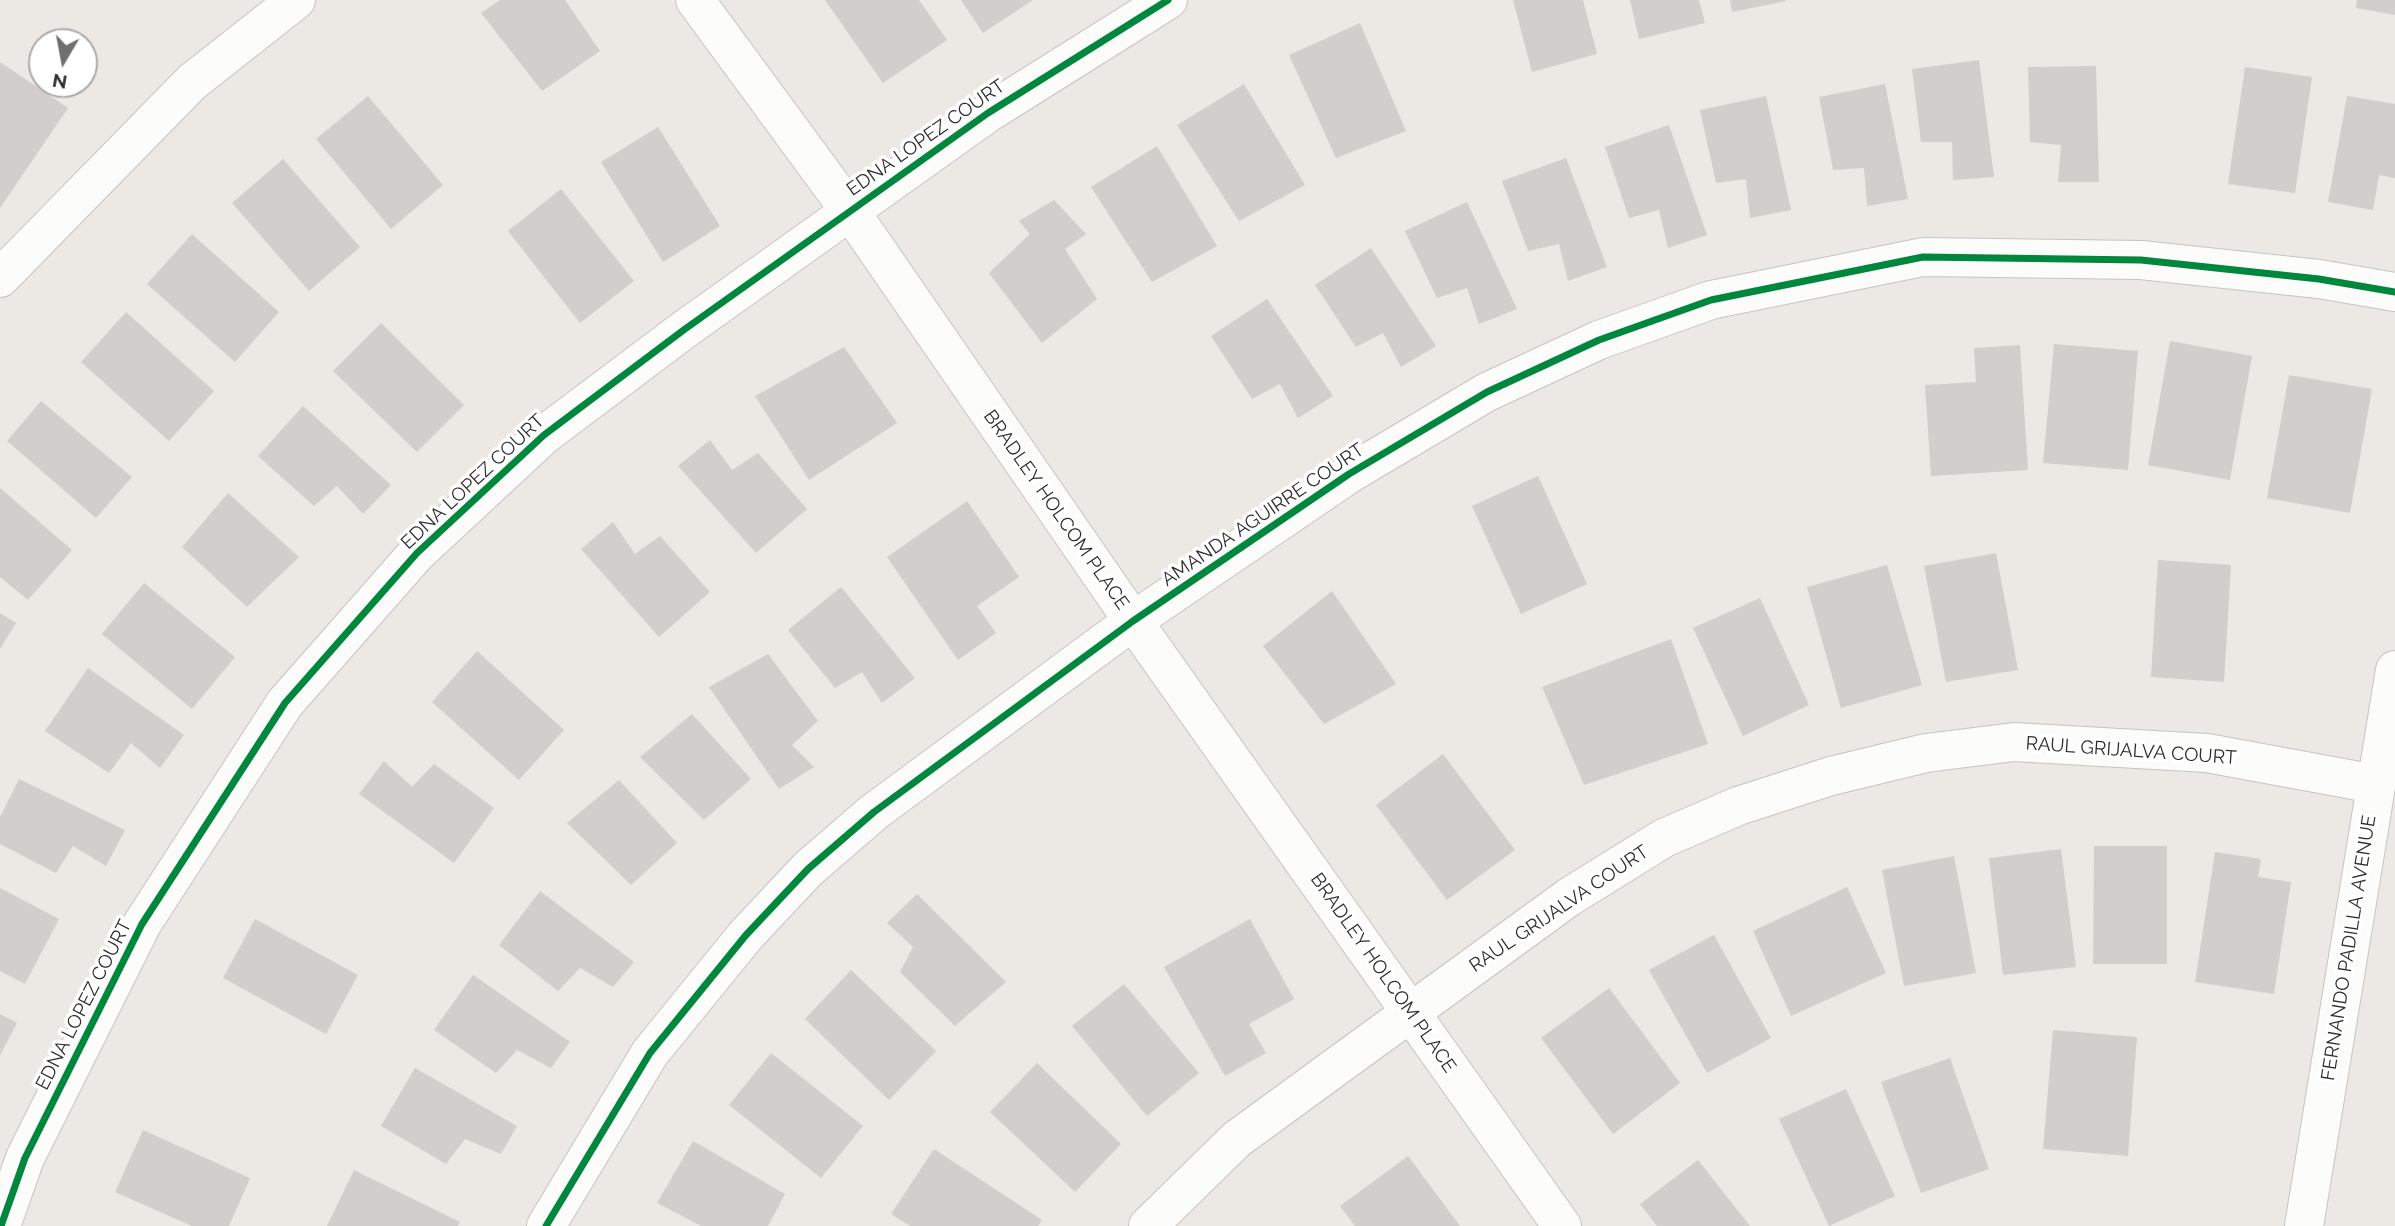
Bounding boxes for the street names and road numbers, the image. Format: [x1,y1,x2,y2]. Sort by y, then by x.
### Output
street label: EDNA LOPEZ COURT [843,75,1009,201]
street label: BRADLEY HOLCOM PLACE [978,406,1134,614]
street label: EDNA LOPEZ COURT [397,410,549,554]
street label: AMANDA AGUIRRE COURT [1157,439,1369,591]
street label: RAUL GRIJALVA COURT [2025,732,2237,770]
street label: FERNANDO PADILLA AVENUE [2317,814,2381,1082]
street label: RAUL GRIJALVA COURT [1465,840,1653,978]
street label: BRADLEY HOLCOM PLACE [1305,869,1461,1077]
street label: EDNA LOPEZ COURT [31,916,137,1094]

